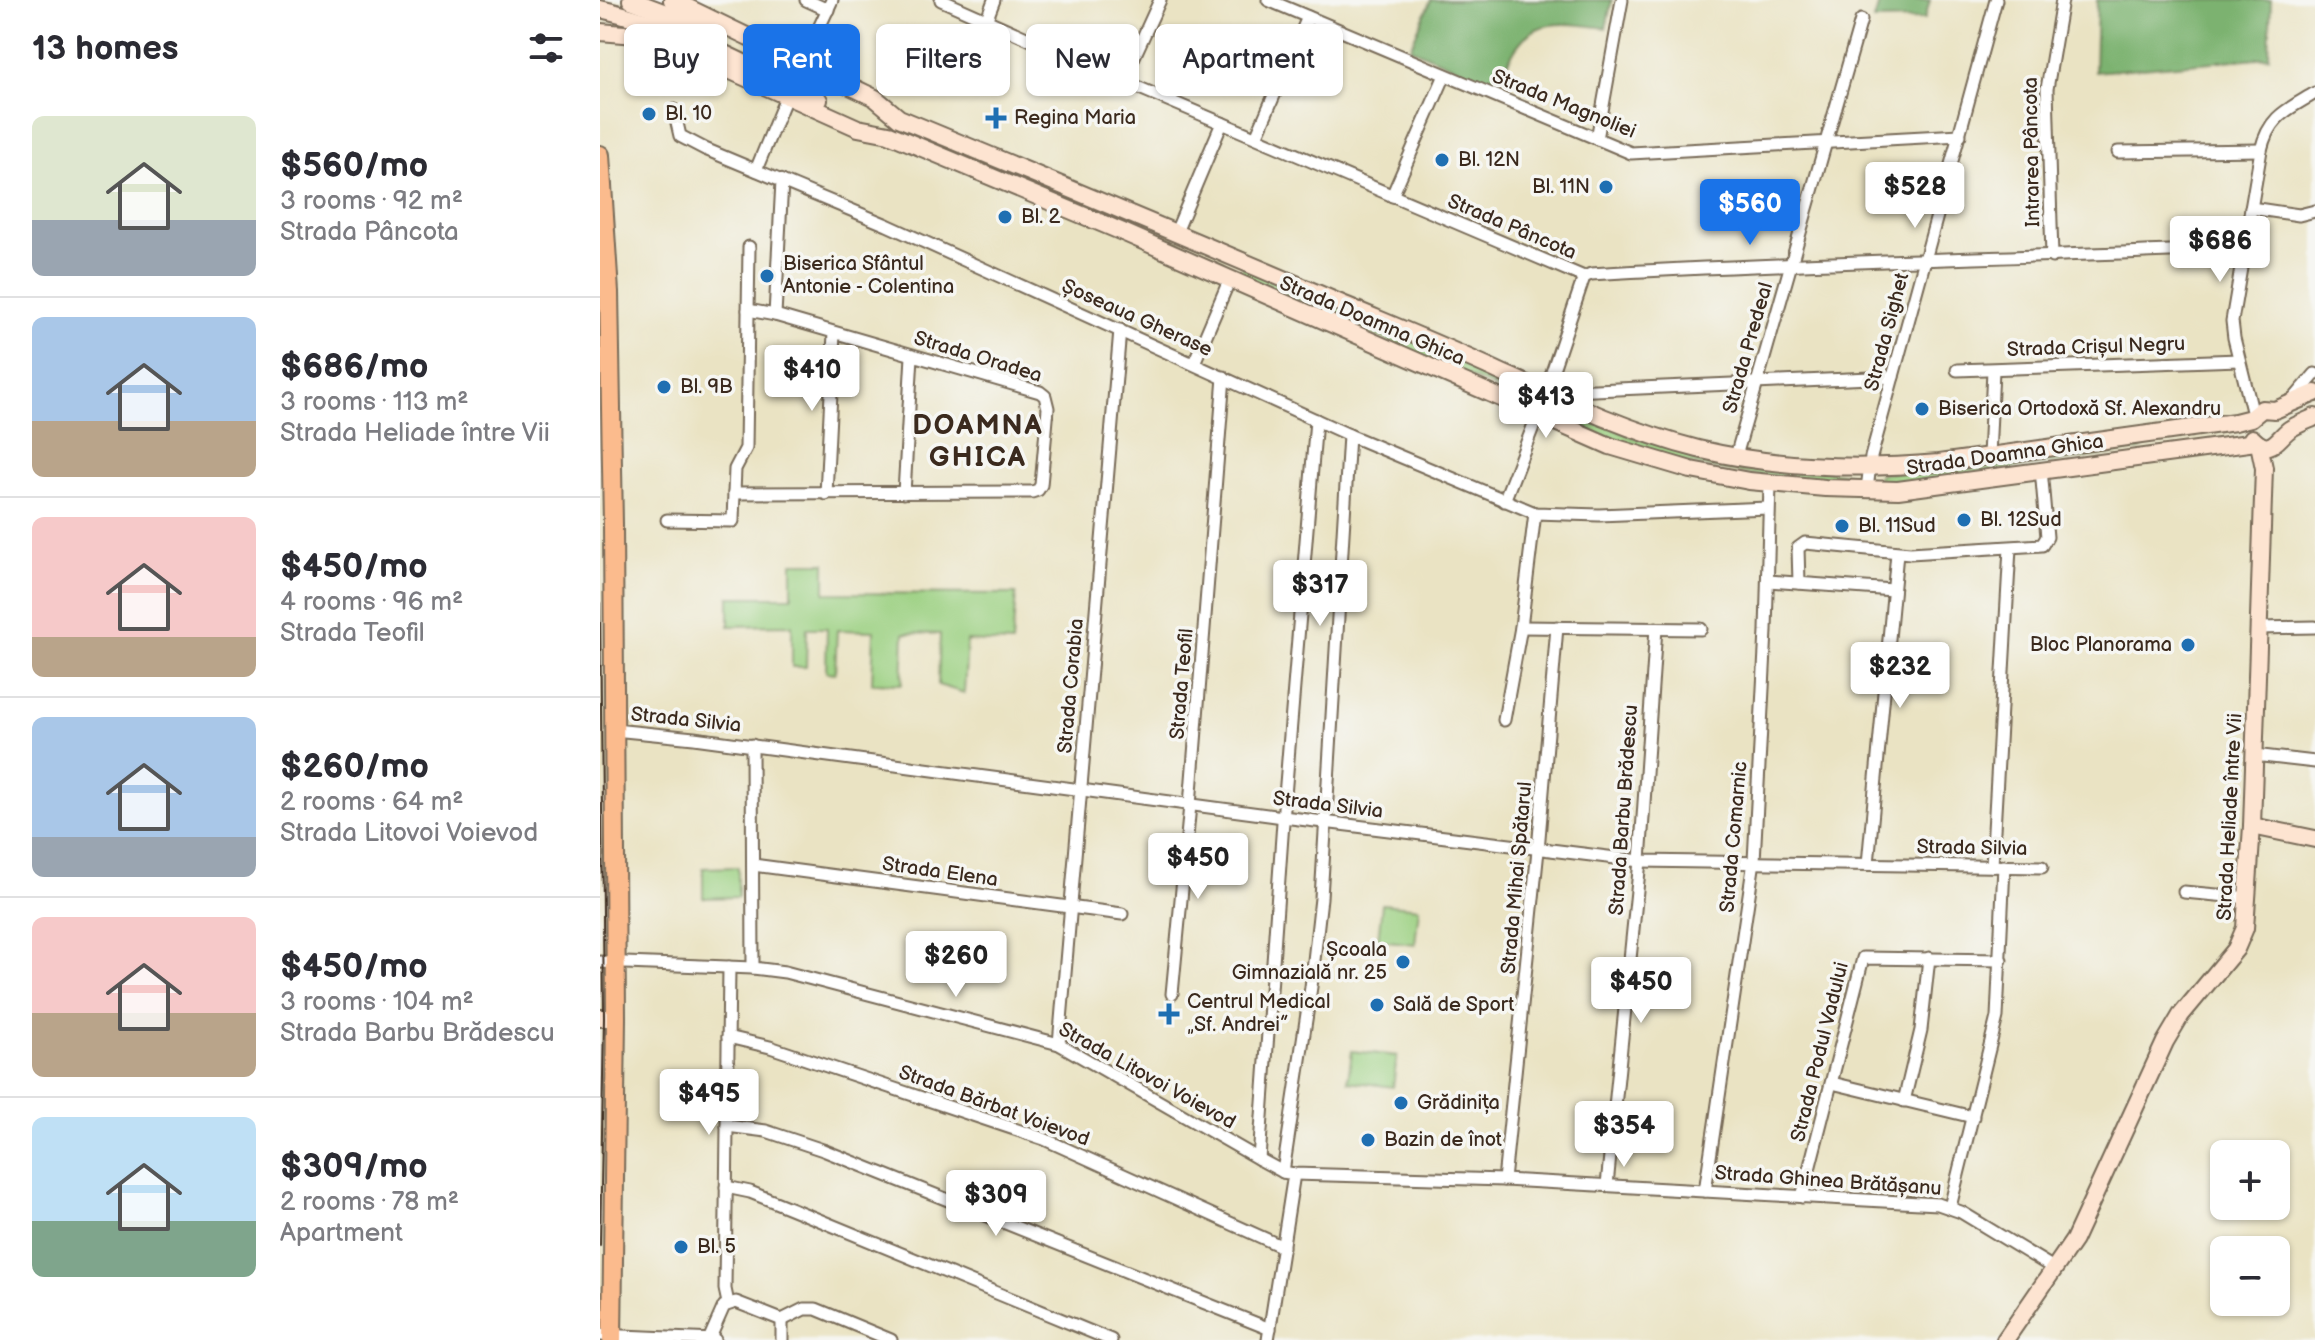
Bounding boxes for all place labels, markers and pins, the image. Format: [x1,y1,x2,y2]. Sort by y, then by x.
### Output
place label: Bl. 10 [665,102,712,126]
marker: Bl. 10 [640,105,658,123]
place label: Regina Maria [1014,106,1136,130]
marker: Regina Maria [985,107,1007,129]
place label: Bl. 12N [1458,148,1520,172]
marker: Bl. 12N [1433,151,1451,169]
pin: $528 [1868,162,1962,230]
place label: Bl. 11N [1532,175,1590,199]
marker: Bl. 11N [1597,178,1615,196]
pin: $560 [1703,179,1797,247]
place label: Bl. 2 [1021,205,1060,229]
marker: Bl. 2 [996,208,1014,226]
pin: $686 [2173,216,2267,284]
place label: Biserica Sfântul Antonie - Colentina [783,252,954,299]
marker: Biserica Sfântul Antonie - Colentina [758,267,776,285]
pin: $410 [765,345,859,413]
pin: $413 [1499,372,1593,440]
place label: Bl. 9B [680,375,733,399]
marker: Bl. 9B [655,378,673,396]
place label: Biserica Ortodoxă Sf. Alexandru [1938,397,2221,421]
marker: Biserica Ortodoxă Sf. Alexandru [1913,400,1931,418]
place label: Bl. 12Sud [1980,508,2062,532]
marker: Bl. 12Sud [1955,511,1973,529]
place label: Bl. 11Sud [1858,514,1936,538]
marker: Bl. 11Sud [1833,517,1851,535]
pin: $317 [1273,560,1367,628]
place label: Bloc Planorama [2030,633,2172,657]
marker: Bloc Planorama [2179,636,2197,654]
pin: $232 [1853,642,1947,710]
pin: $450 [1151,833,1245,901]
pin: $260 [909,931,1003,999]
place label: Școala Gimnazială nr. 25 [1232,938,1387,985]
marker: Școala Gimnazială nr. 25 [1394,953,1412,971]
pin: $450 [1594,957,1688,1025]
place label: Centrul Medical „Sf. Andrei” [1187,990,1330,1037]
place label: Sală de Sport [1393,993,1514,1017]
marker: Sală de Sport [1368,996,1386,1014]
marker: Centrul Medical „Sf. Andrei” [1158,1003,1180,1025]
pin: $495 [662,1069,756,1137]
place label: Grădinița [1417,1091,1500,1115]
marker: Grădinița [1392,1094,1410,1112]
pin: $354 [1577,1101,1671,1169]
place label: Bazin de înot [1384,1128,1502,1152]
marker: Bazin de înot [1359,1131,1377,1149]
pin: $309 [949,1170,1043,1238]
place label: Bl. 5 [697,1235,736,1259]
marker: Bl. 5 [672,1238,690,1256]

